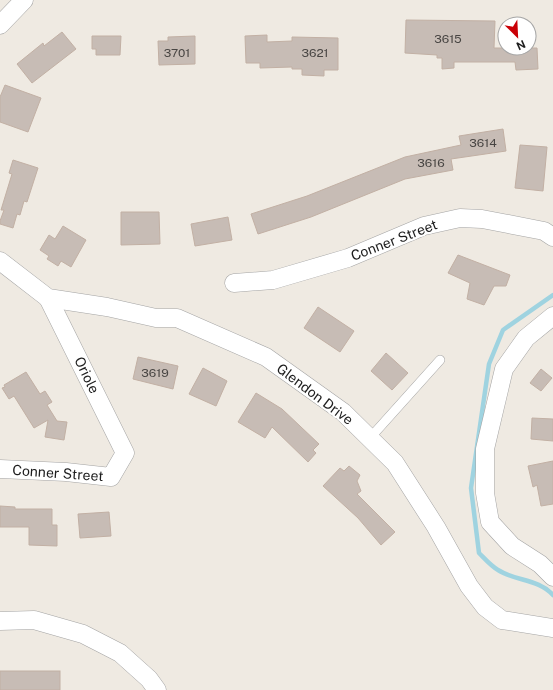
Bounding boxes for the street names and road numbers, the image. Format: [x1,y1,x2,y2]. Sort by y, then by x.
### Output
street label: Conner Street [348,216,440,264]
street label: Oriole [71,354,103,396]
street label: Glendon Drive [274,360,356,428]
street label: Conner Street [12,462,104,484]

